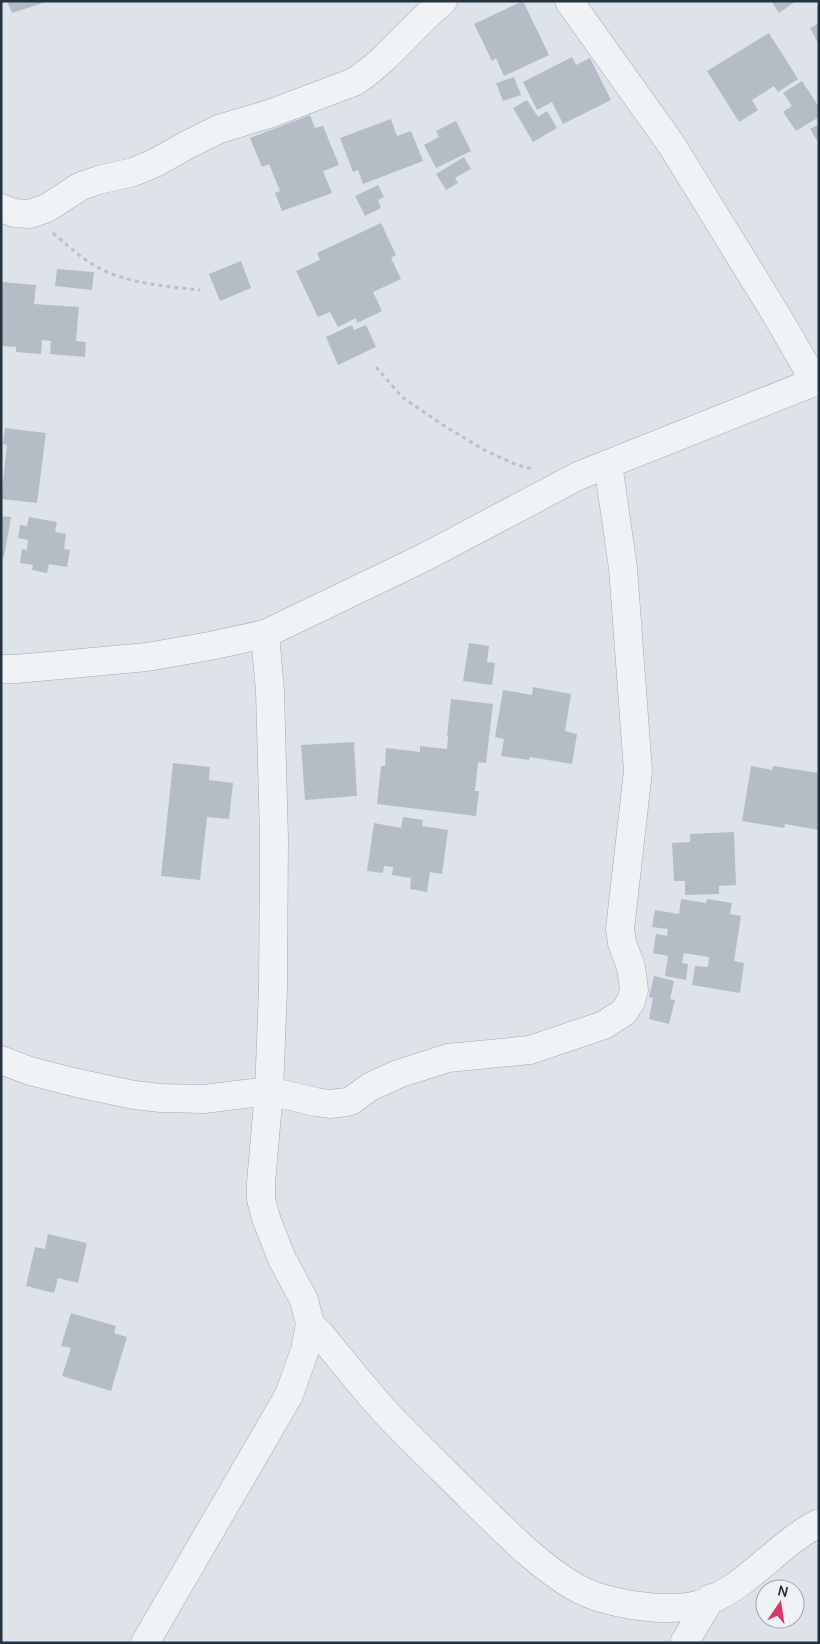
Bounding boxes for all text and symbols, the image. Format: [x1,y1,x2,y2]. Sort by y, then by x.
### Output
north arrow [755,1579,805,1629]
text: N [776,1580,790,1601]

